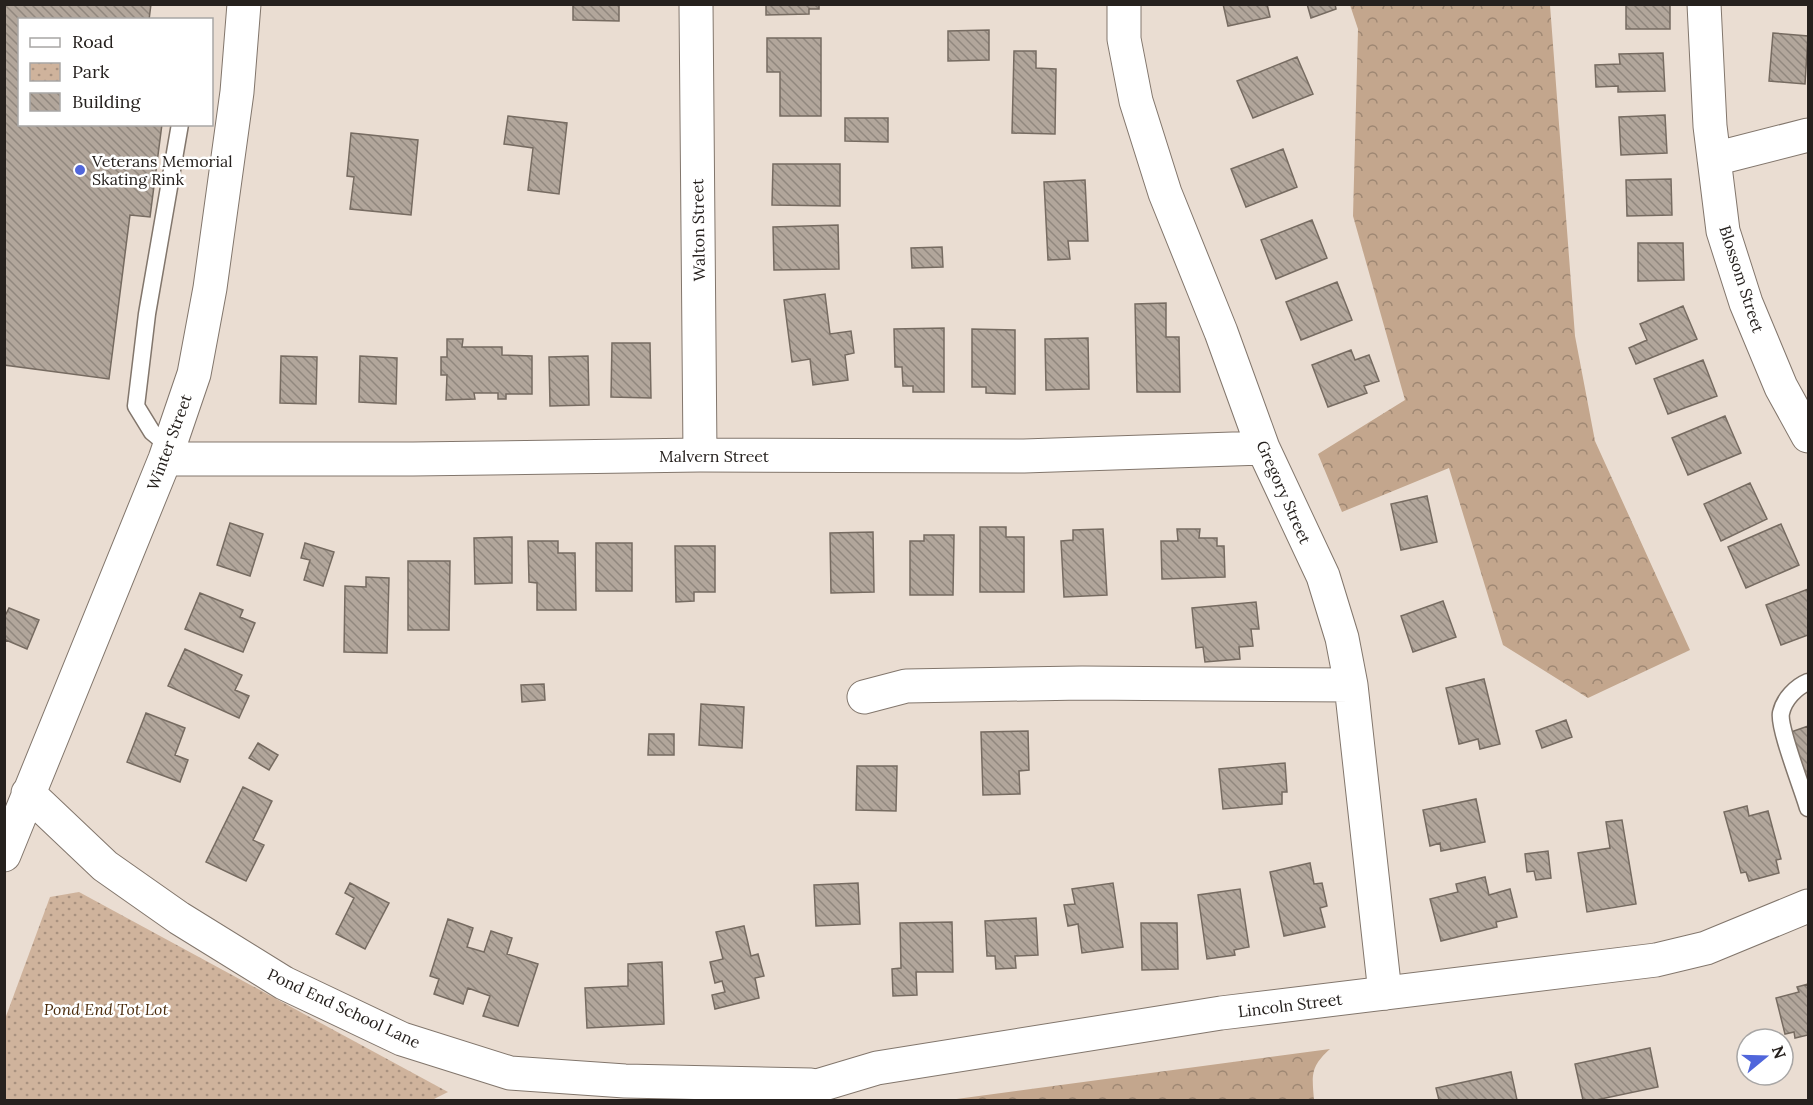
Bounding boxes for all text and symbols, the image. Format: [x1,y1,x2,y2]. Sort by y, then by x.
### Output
legend [18,18,213,126]
text: Road [72,30,114,53]
text: Park [72,60,110,83]
text: Building [72,90,142,113]
place label: Veterans Memorial Skating Rink [91,151,233,189]
marker: Veterans Memorial Skating Rink [73,163,87,177]
street label: Walton Street [687,178,709,282]
street label: Blossom Street [1715,223,1769,336]
street label: Winter Street [142,390,196,493]
street label: Gregory Street [1252,437,1316,548]
street label: Malvern Street [659,446,770,466]
street label: Pond End School Lane [264,964,424,1052]
street label: Lincoln Street [1237,989,1344,1021]
park label: Pond End Tot Lot [44,999,168,1019]
north arrow [1735,1027,1795,1087]
text: N [1768,1043,1791,1061]

